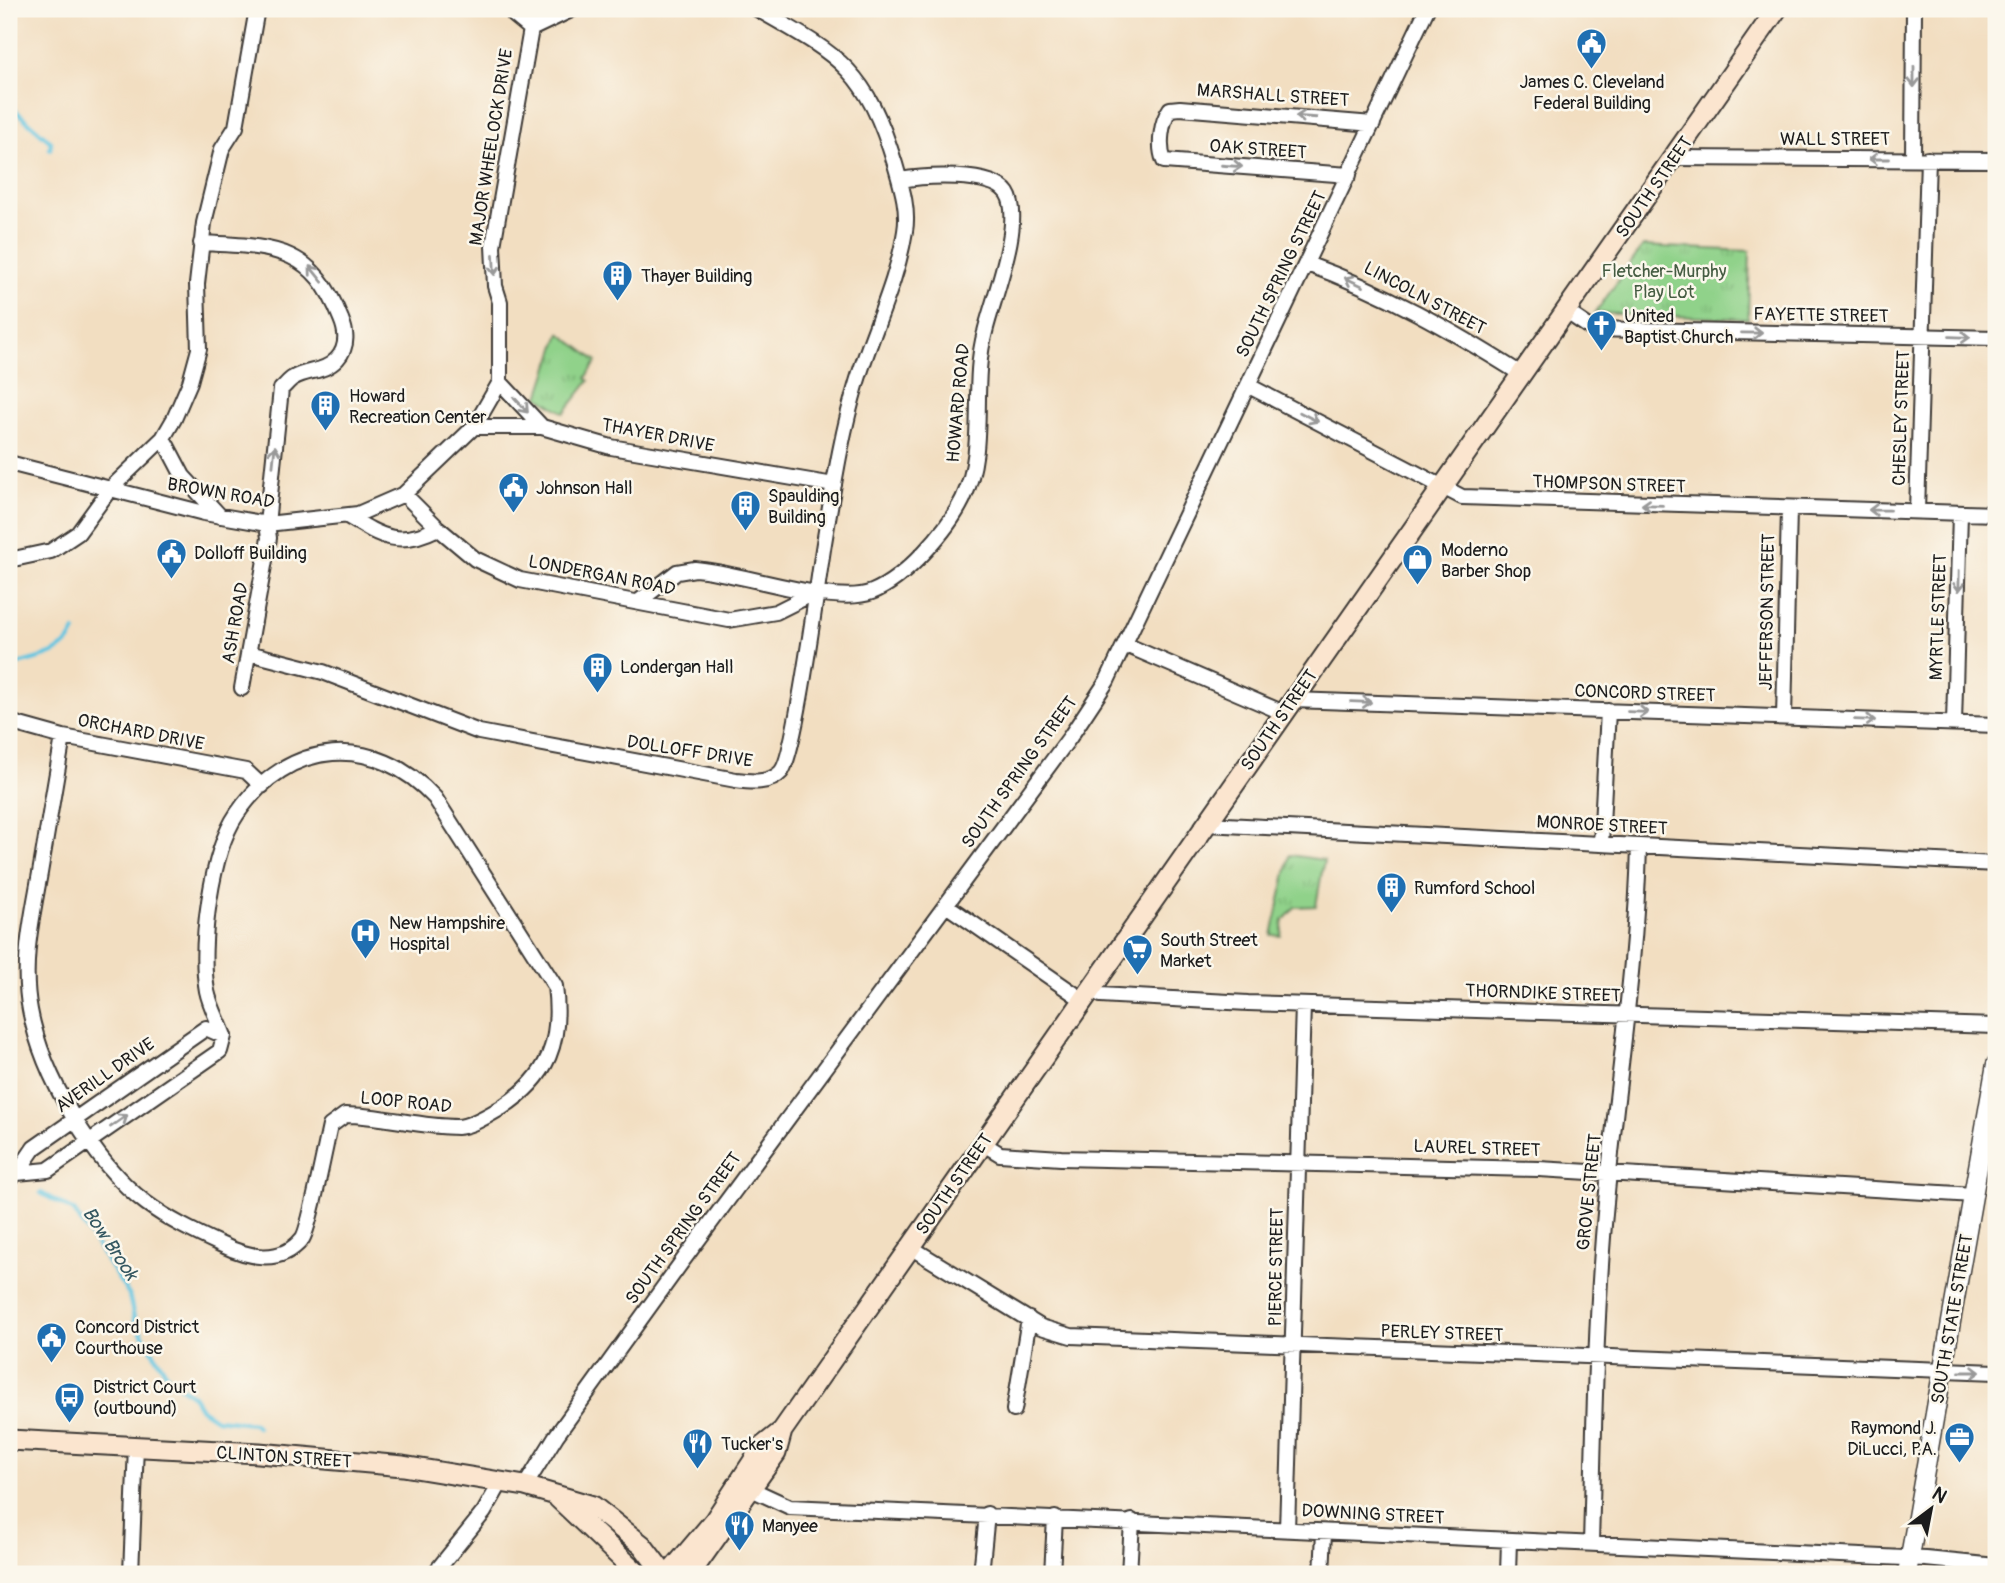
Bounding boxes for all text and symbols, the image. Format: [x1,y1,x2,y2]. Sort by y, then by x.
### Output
public building icon: James C. Cleveland Federal Building [1575,27,1609,71]
street label: MAJOR WHEELOCK DRIVE [465,47,518,247]
one-way arrow [1907,65,1921,88]
place label: James C. Cleveland Federal Building [1519,71,1665,115]
street label: MARSHALL STREET [1196,79,1350,112]
one-way arrow [1295,110,1317,123]
street label: WALL STREET [1780,128,1890,151]
street label: SOUTH STREET [1611,132,1698,243]
street label: OAK STREET [1209,135,1307,164]
one-way arrow [1868,152,1891,166]
one-way arrow [1220,160,1243,173]
street label: SOUTH SPRING STREET [1231,187,1332,361]
one-way arrow [487,253,500,276]
street label: LINCOLN STREET [1360,257,1490,340]
building icon: Thayer Building [601,259,635,303]
park label: Fletcher-Murphy Play Lot [1602,260,1727,304]
place label: Thayer Building [641,265,752,288]
one-way arrow [308,266,324,284]
one-way arrow [1344,275,1365,289]
street label: FAYETTE STREET [1753,303,1889,328]
place label: United Baptist Church [1624,305,1733,349]
church icon: United Baptist Church [1584,309,1618,353]
one-way arrow [1740,326,1763,340]
one-way arrow [1948,330,1971,343]
street label: HOWARD ROAD [942,343,975,463]
street label: CHESLEY STREET [1888,350,1915,486]
place label: Howard Recreation Center [349,385,487,429]
building icon: Howard Recreation Center [309,389,343,433]
one-way arrow [513,396,529,414]
one-way arrow [1298,410,1319,424]
street label: THAYER DRIVE [600,413,716,458]
one-way arrow [268,445,281,468]
street label: THOMPSON STREET [1532,470,1686,499]
public building icon: Johnson Hall [496,471,530,515]
street label: BROWN ROAD [166,473,276,514]
place label: Johnson Hall [536,477,633,500]
place label: Spaulding Building [768,485,839,529]
building icon: Spaulding Building [728,489,762,533]
one-way arrow [1640,498,1663,511]
one-way arrow [1868,503,1891,517]
street label: JEFFERSON STREET [1755,533,1780,691]
public building icon: Dolloff Building [154,536,188,580]
place label: Moderno Barber Shop [1441,539,1531,583]
place label: Dolloff Building [194,542,307,565]
shop icon: Moderno Barber Shop [1401,543,1435,587]
street label: LONDERGAN ROAD [526,550,677,601]
street label: MYRTLE STREET [1925,553,1952,681]
one-way arrow [1952,569,1966,592]
street label: ASH ROAD [217,581,254,666]
building icon: Londergan Hall [580,650,614,694]
place label: Londergan Hall [620,656,733,679]
street label: SOUTH STREET [1236,665,1323,776]
street label: CONCORD STREET [1574,680,1716,707]
street label: SOUTH SPRING STREET [956,692,1082,853]
one-way arrow [1350,695,1373,709]
one-way arrow [1626,705,1649,718]
street label: ORCHARD DRIVE [76,709,206,756]
one-way arrow [1853,713,1876,726]
street label: DOLLOFF DRIVE [625,730,754,773]
street label: MONROE STREET [1536,811,1668,840]
building icon: Rumford School [1374,871,1408,915]
place label: Rumford School [1414,877,1535,900]
place label: New Hampshire Hospital [389,912,505,956]
hospital icon: New Hampshire Hospital [349,916,383,960]
place label: South Street Market [1160,929,1258,973]
supermarket icon: South Street Market [1120,933,1154,977]
street label: THORNDIKE STREET [1465,979,1621,1008]
street label: AVERILL DRIVE [51,1033,159,1118]
street label: LOOP ROAD [359,1086,453,1119]
one-way arrow [109,1114,128,1128]
street label: SOUTH STREET [911,1129,998,1240]
street label: GROVE STREET [1572,1132,1607,1252]
street label: LAUREL STREET [1413,1135,1541,1162]
street label: SOUTH SPRING STREET [620,1148,746,1309]
water label: Bow Brook [77,1202,145,1286]
street label: PIERCE STREET [1264,1207,1289,1327]
street label: SOUTH STATE STREET [1926,1232,1979,1406]
place label: Concord District Courthouse [75,1316,200,1360]
public building icon: Concord District Courthouse [35,1320,69,1364]
street label: PERLEY STREET [1380,1320,1504,1347]
one-way arrow [1958,1365,1981,1379]
place label: District Court (outbound) [93,1376,197,1420]
bus stop icon: District Court (outbound) [53,1380,87,1424]
place label: Raymond J. DiLucci, P.A. [1847,1417,1937,1461]
office icon: Raymond J. DiLucci, P.A. [1943,1421,1977,1465]
restaurant icon: Tucker's [681,1427,715,1471]
place label: Tucker's [721,1433,783,1456]
street label: CLINTON STREET [216,1441,352,1474]
north arrow [1896,1474,1966,1544]
text: N [1928,1482,1951,1509]
street label: DOWNING STREET [1301,1499,1445,1530]
restaurant icon: Manyee [722,1509,756,1553]
place label: Manyee [762,1515,818,1538]

